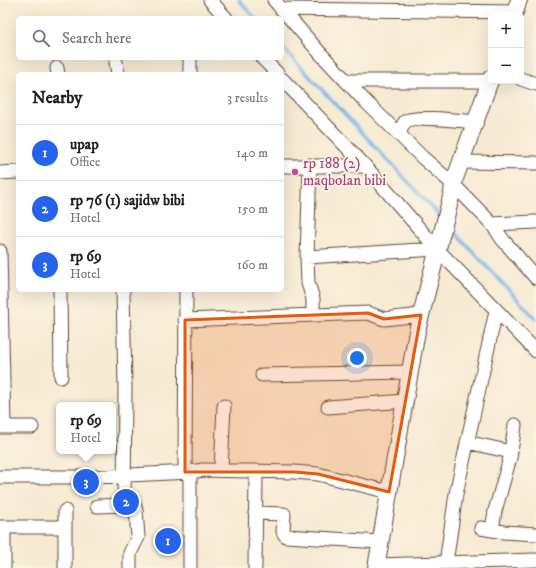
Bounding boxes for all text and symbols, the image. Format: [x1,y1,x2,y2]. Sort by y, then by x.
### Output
map controls [488,12,524,84]
button: + [488,12,524,48]
search box [16,16,284,60]
icon: search [30,27,52,49]
text: Search here [62,29,131,48]
button: − [488,48,524,84]
text: Nearby [32,87,82,109]
text: 3 results [227,90,268,106]
text: upap [70,135,99,154]
text: 1 [43,145,47,161]
text: 140 m [236,145,268,161]
text: Office [70,154,100,170]
place label: rp 188 (2) maqbolan bibi [303,154,386,190]
marker: rp 188 (2) maqbolan bibi [290,167,300,177]
text: rp 76 (1) sajidw bibi [70,191,185,210]
text: 2 [42,201,48,217]
text: 150 m [237,201,268,217]
text: Hotel [70,210,101,226]
text: rp 69 [70,247,102,266]
text: 3 [43,257,47,273]
text: 160 m [237,257,268,273]
text: Hotel [70,266,101,282]
your location [347,348,367,368]
popup [56,402,116,454]
text: rp 69 [70,411,102,430]
text: Hotel [70,430,101,446]
pin: 3 [73,467,99,497]
pin: 2 [113,487,139,517]
pin: 1 [155,526,181,556]

